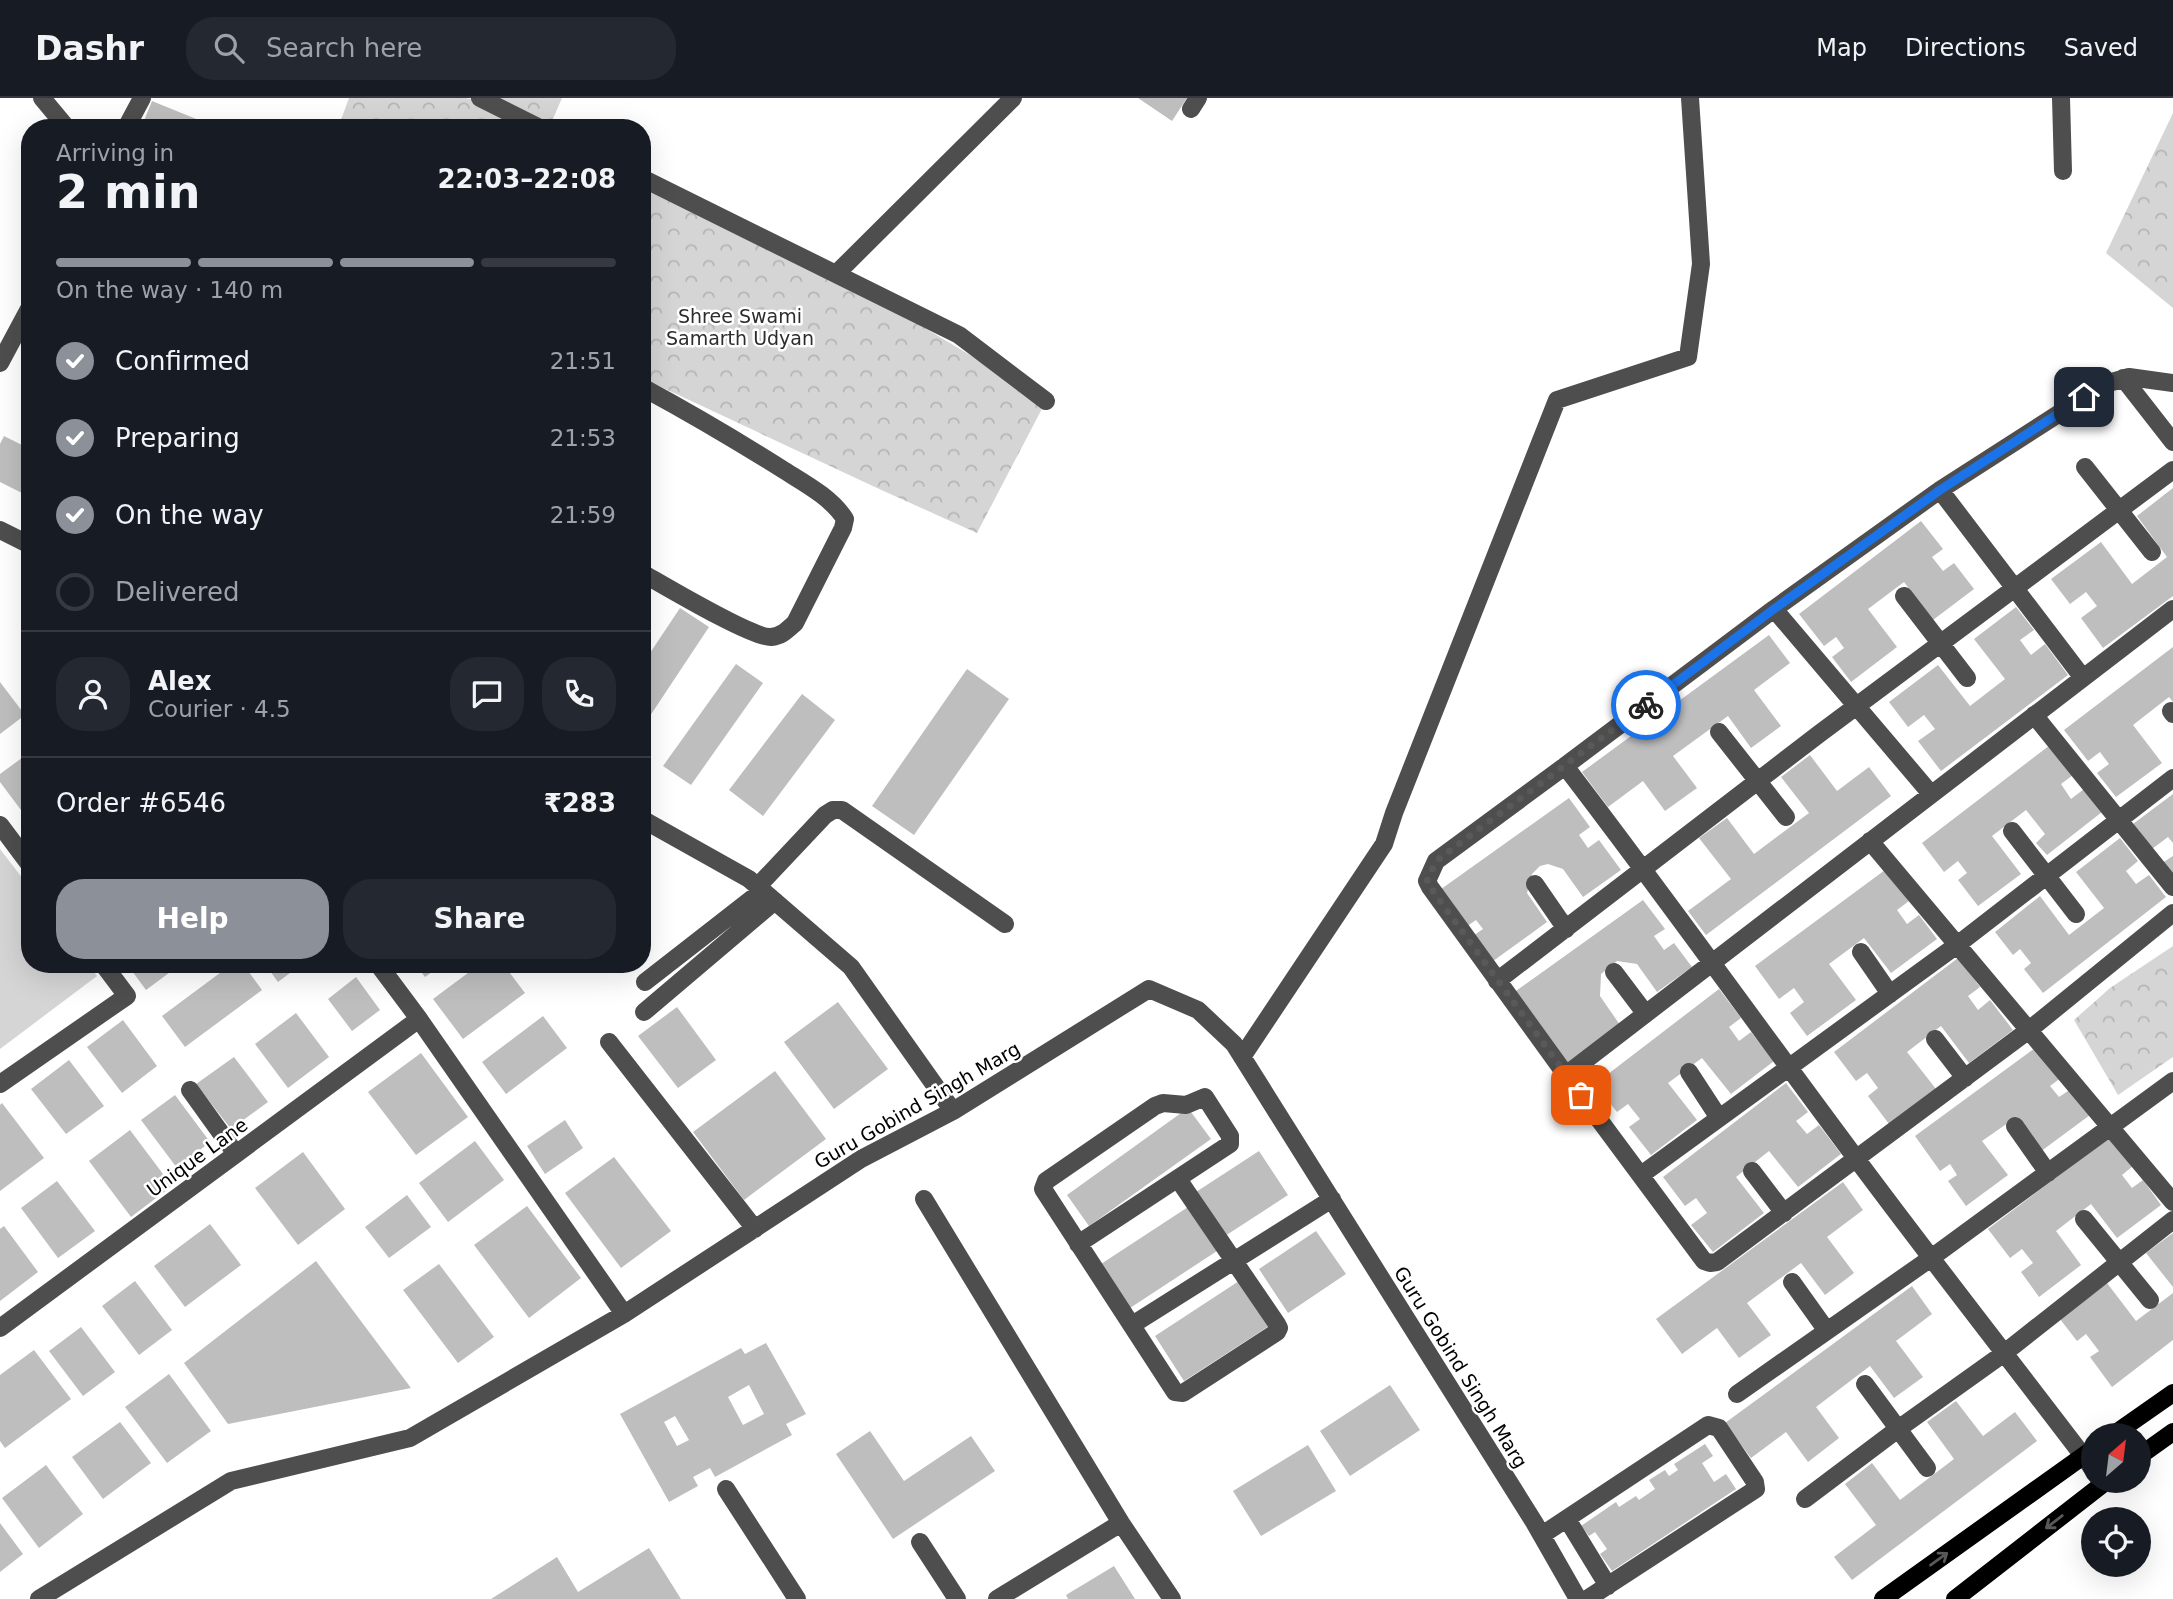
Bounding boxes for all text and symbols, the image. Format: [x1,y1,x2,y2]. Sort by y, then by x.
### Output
search box [186,17,676,80]
text: Dashr [35,29,144,68]
icon: search [210,29,248,67]
text: Search here [266,33,422,63]
text: Map [1816,34,1867,62]
text: Directions [1905,34,2026,62]
text: Saved [2064,34,2138,62]
text: Arriving in [56,140,174,166]
text: 22:03–22:08 [437,164,616,194]
text: 2 min [56,165,200,219]
text: On the way · 140 m [56,277,283,303]
park label: Shree Swami Samarth Udyan [666,305,814,349]
icon: check [56,342,94,380]
text: Confirmed [115,346,250,376]
text: 21:51 [550,348,616,374]
pin [2054,367,2114,427]
icon: home [2065,378,2103,416]
icon: check [56,419,94,457]
text: Preparing [115,423,240,453]
text: 21:53 [550,425,616,451]
icon: check [56,496,94,534]
text: On the way [115,500,264,530]
text: 21:59 [550,502,616,528]
text: Delivered [115,577,239,607]
button: person [56,657,130,731]
button: chat [450,657,524,731]
button: phone [542,657,616,731]
text: Alex [148,666,211,696]
courier [1611,670,1681,740]
icon: bike [1627,686,1665,724]
text: Courier · 4.5 [148,696,291,722]
text: Order #6546 [56,788,226,818]
text: ₹283 [544,788,616,818]
button: Help [56,879,329,959]
button: Share [343,879,616,959]
street label: Guru Gobind Singh Marg [810,1037,1024,1173]
pin [1551,1065,1611,1125]
icon: bag [1562,1076,1600,1114]
street label: Unique Lane [142,1113,252,1201]
street label: Guru Gobind Singh Marg [1390,1262,1532,1472]
north arrow [2081,1423,2151,1493]
map controls [2081,1423,2151,1577]
button: locate [2081,1507,2151,1577]
one-way arrow [2045,1515,2064,1530]
one-way arrow [1929,1552,1948,1566]

